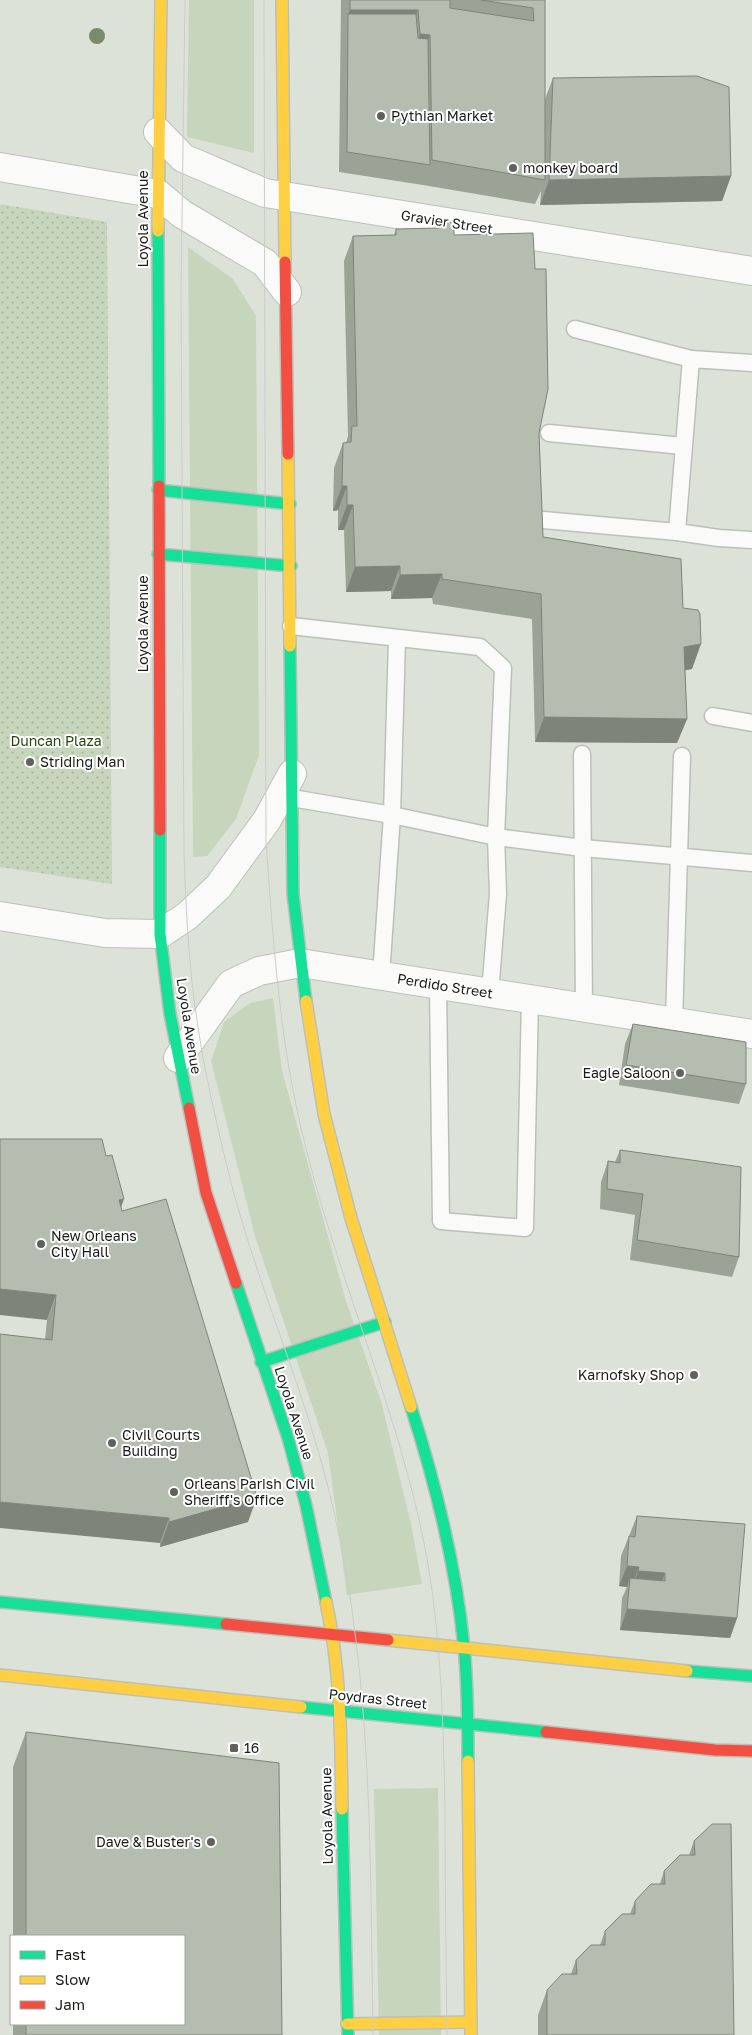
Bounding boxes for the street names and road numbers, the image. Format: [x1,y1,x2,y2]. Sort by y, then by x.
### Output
street label: Loyola Avenue [134,170,151,268]
street label: Gravier Street [400,206,494,237]
street label: Loyola Avenue [134,575,151,673]
street label: Perdido Street [396,970,494,1001]
street label: Loyola Avenue [173,977,205,1075]
street label: Loyola Avenue [271,1364,318,1462]
street label: Poydras Street [328,1685,428,1712]
street label: Loyola Avenue [317,1767,336,1865]

